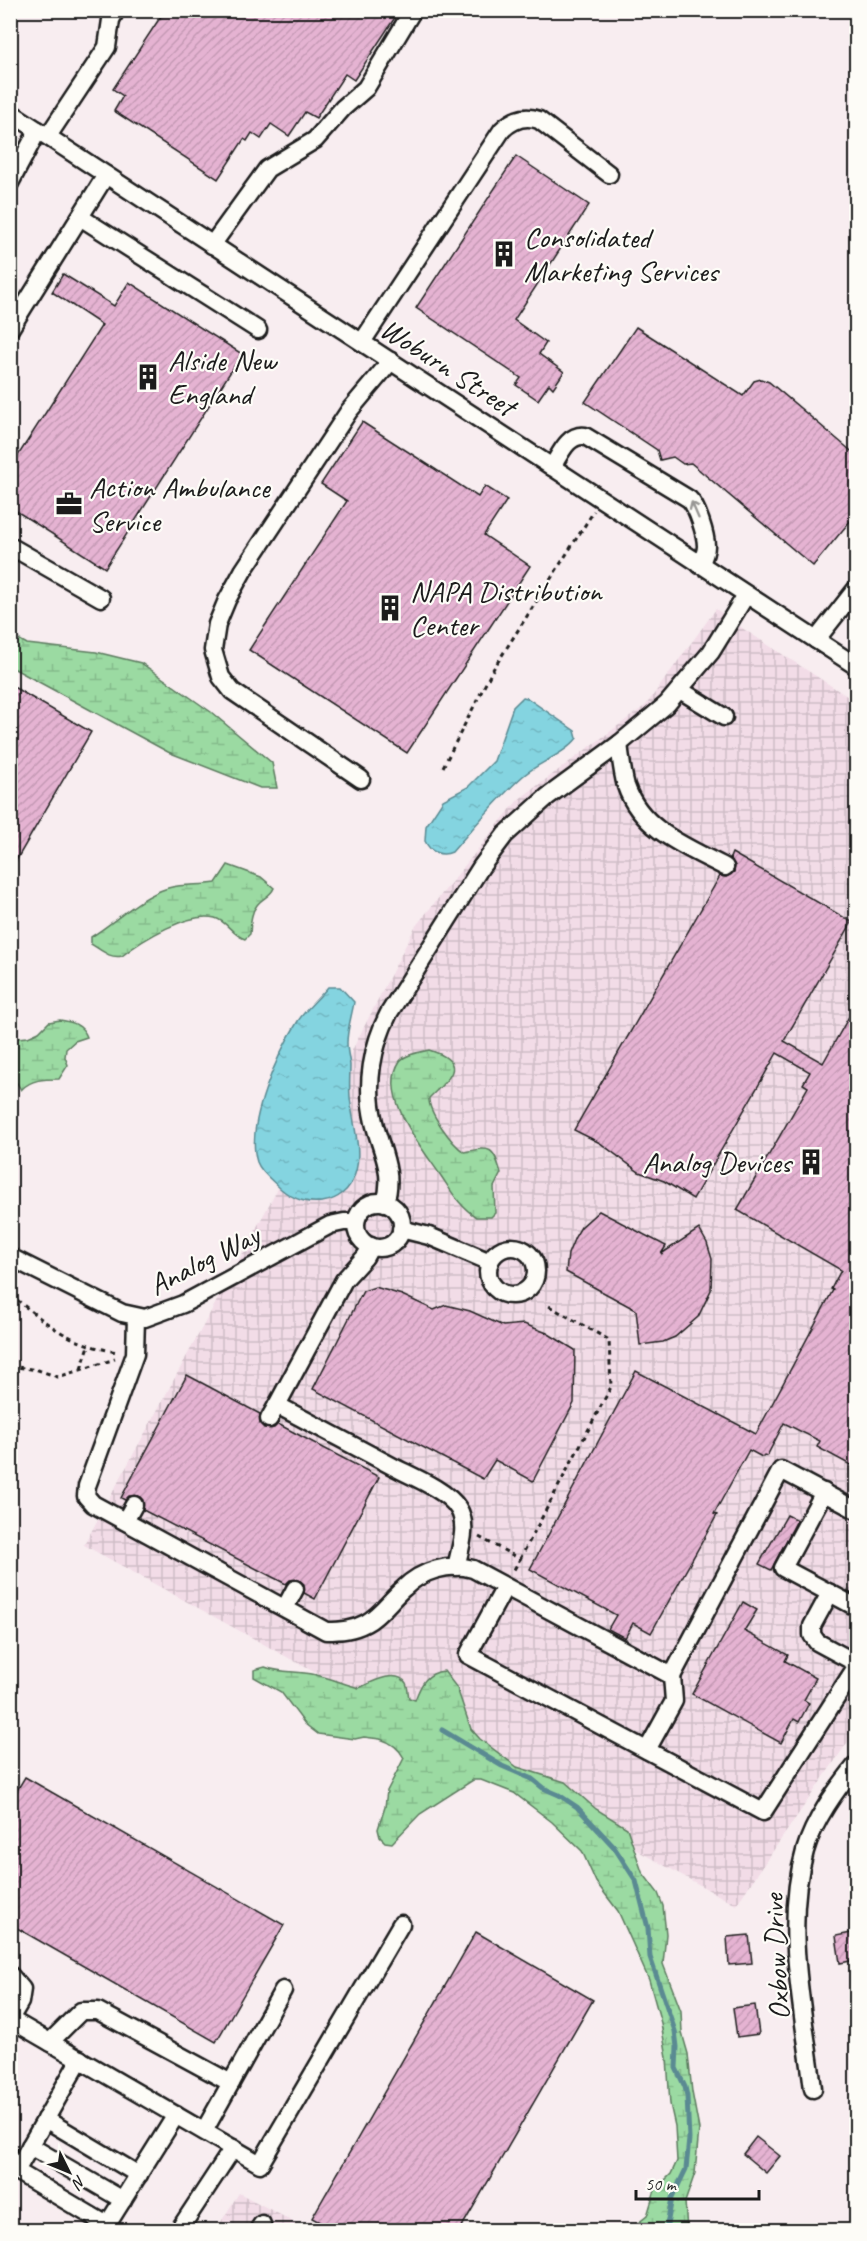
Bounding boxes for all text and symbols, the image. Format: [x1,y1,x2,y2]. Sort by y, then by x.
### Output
place label: Consolidated Marketing Services [524,218,721,290]
building icon: Consolidated Marketing Services [489,239,519,269]
street label: Woburn Street [373,309,526,427]
place label: Alside New England [168,341,278,413]
building icon: Alside New England [133,362,163,392]
place label: Action Ambulance Service [89,468,272,540]
office icon: Action Ambulance Service [54,489,84,519]
one-way arrow [689,501,700,519]
place label: NAPA Distribution Center [410,572,603,644]
building icon: NAPA Distribution Center [375,593,405,623]
place label: Analog Devices [643,1143,794,1181]
building icon: Analog Devices [796,1147,826,1177]
street label: Analog Way [142,1215,268,1304]
street label: Oxbow Drive [754,1891,798,2021]
north arrow [39,2142,99,2202]
scale bar [636,2163,759,2201]
text: N [66,2171,90,2194]
text: 50 m [645,2173,678,2195]

